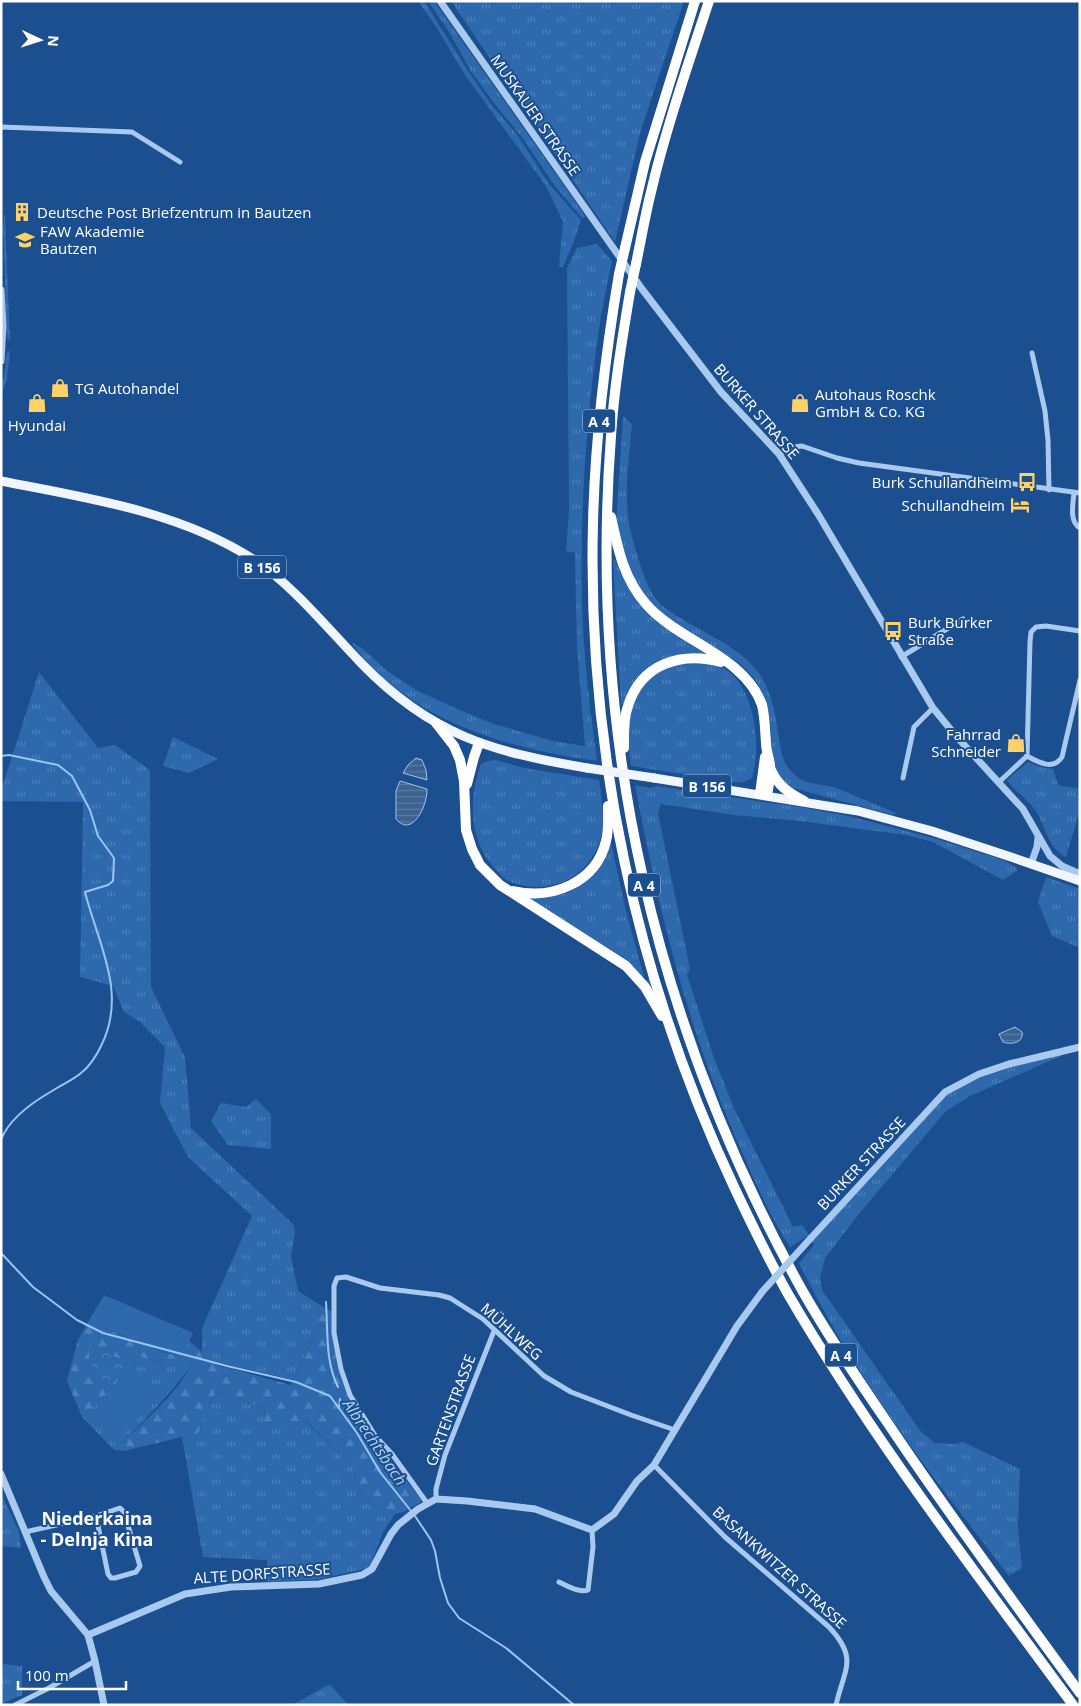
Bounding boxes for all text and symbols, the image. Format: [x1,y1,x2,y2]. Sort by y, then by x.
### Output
north arrow [15,15,65,65]
text: N [44,35,63,47]
street label: MUSKAUER STRASSE [487,50,585,180]
building icon: Deutsche Post Briefzentrum in Bautzen [11,201,33,223]
place label: Deutsche Post Briefzentrum in Bautzen [37,202,311,222]
place label: FAW Akademie Bautzen [40,221,144,258]
school or university icon: FAW Akademie Bautzen [14,229,36,251]
street label: BURKER STRASSE [710,359,804,463]
shop icon: TG Autohandel [49,377,71,399]
place label: TG Autohandel [75,378,179,398]
place label: Autohaus Roschk GmbH & Co. KG [815,384,936,421]
shop icon: Hyundai [26,392,48,414]
shop icon: Autohaus Roschk GmbH & Co. KG [789,392,811,414]
road number: A 4 [583,410,615,432]
place label: Hyundai [8,415,66,435]
bus stop icon: Burk Schullandheim [1016,471,1038,493]
place label: Burk Schullandheim [872,472,1012,492]
hotel icon: Schullandheim [1009,494,1031,516]
place label: Schullandheim [902,495,1005,515]
road number: B 156 [238,556,286,578]
place label: Burk Burker Straße [908,612,992,649]
bus stop icon: Burk Burker Straße [882,620,904,642]
place label: Fahrrad Schneider [931,724,1001,761]
shop icon: Fahrrad Schneider [1005,732,1027,754]
road number: B 156 [683,774,731,798]
road number: A 4 [628,874,660,896]
street label: BURKER STRASSE [813,1112,909,1214]
street label: MÜHLWEG [477,1298,547,1364]
road number: A 4 [825,1344,857,1366]
street label: GARTENSTRASSE [420,1351,480,1469]
water label: Albrechtsbach [337,1394,412,1490]
street label: BASANKWITZER STRASSE [709,1501,851,1633]
district label: Niederkaina - Delnja Kina [41,1506,153,1551]
street label: ALTE DORFSTRASSE [193,1558,331,1588]
scale bar [18,1658,125,1690]
text: 100 m [25,1665,69,1685]

